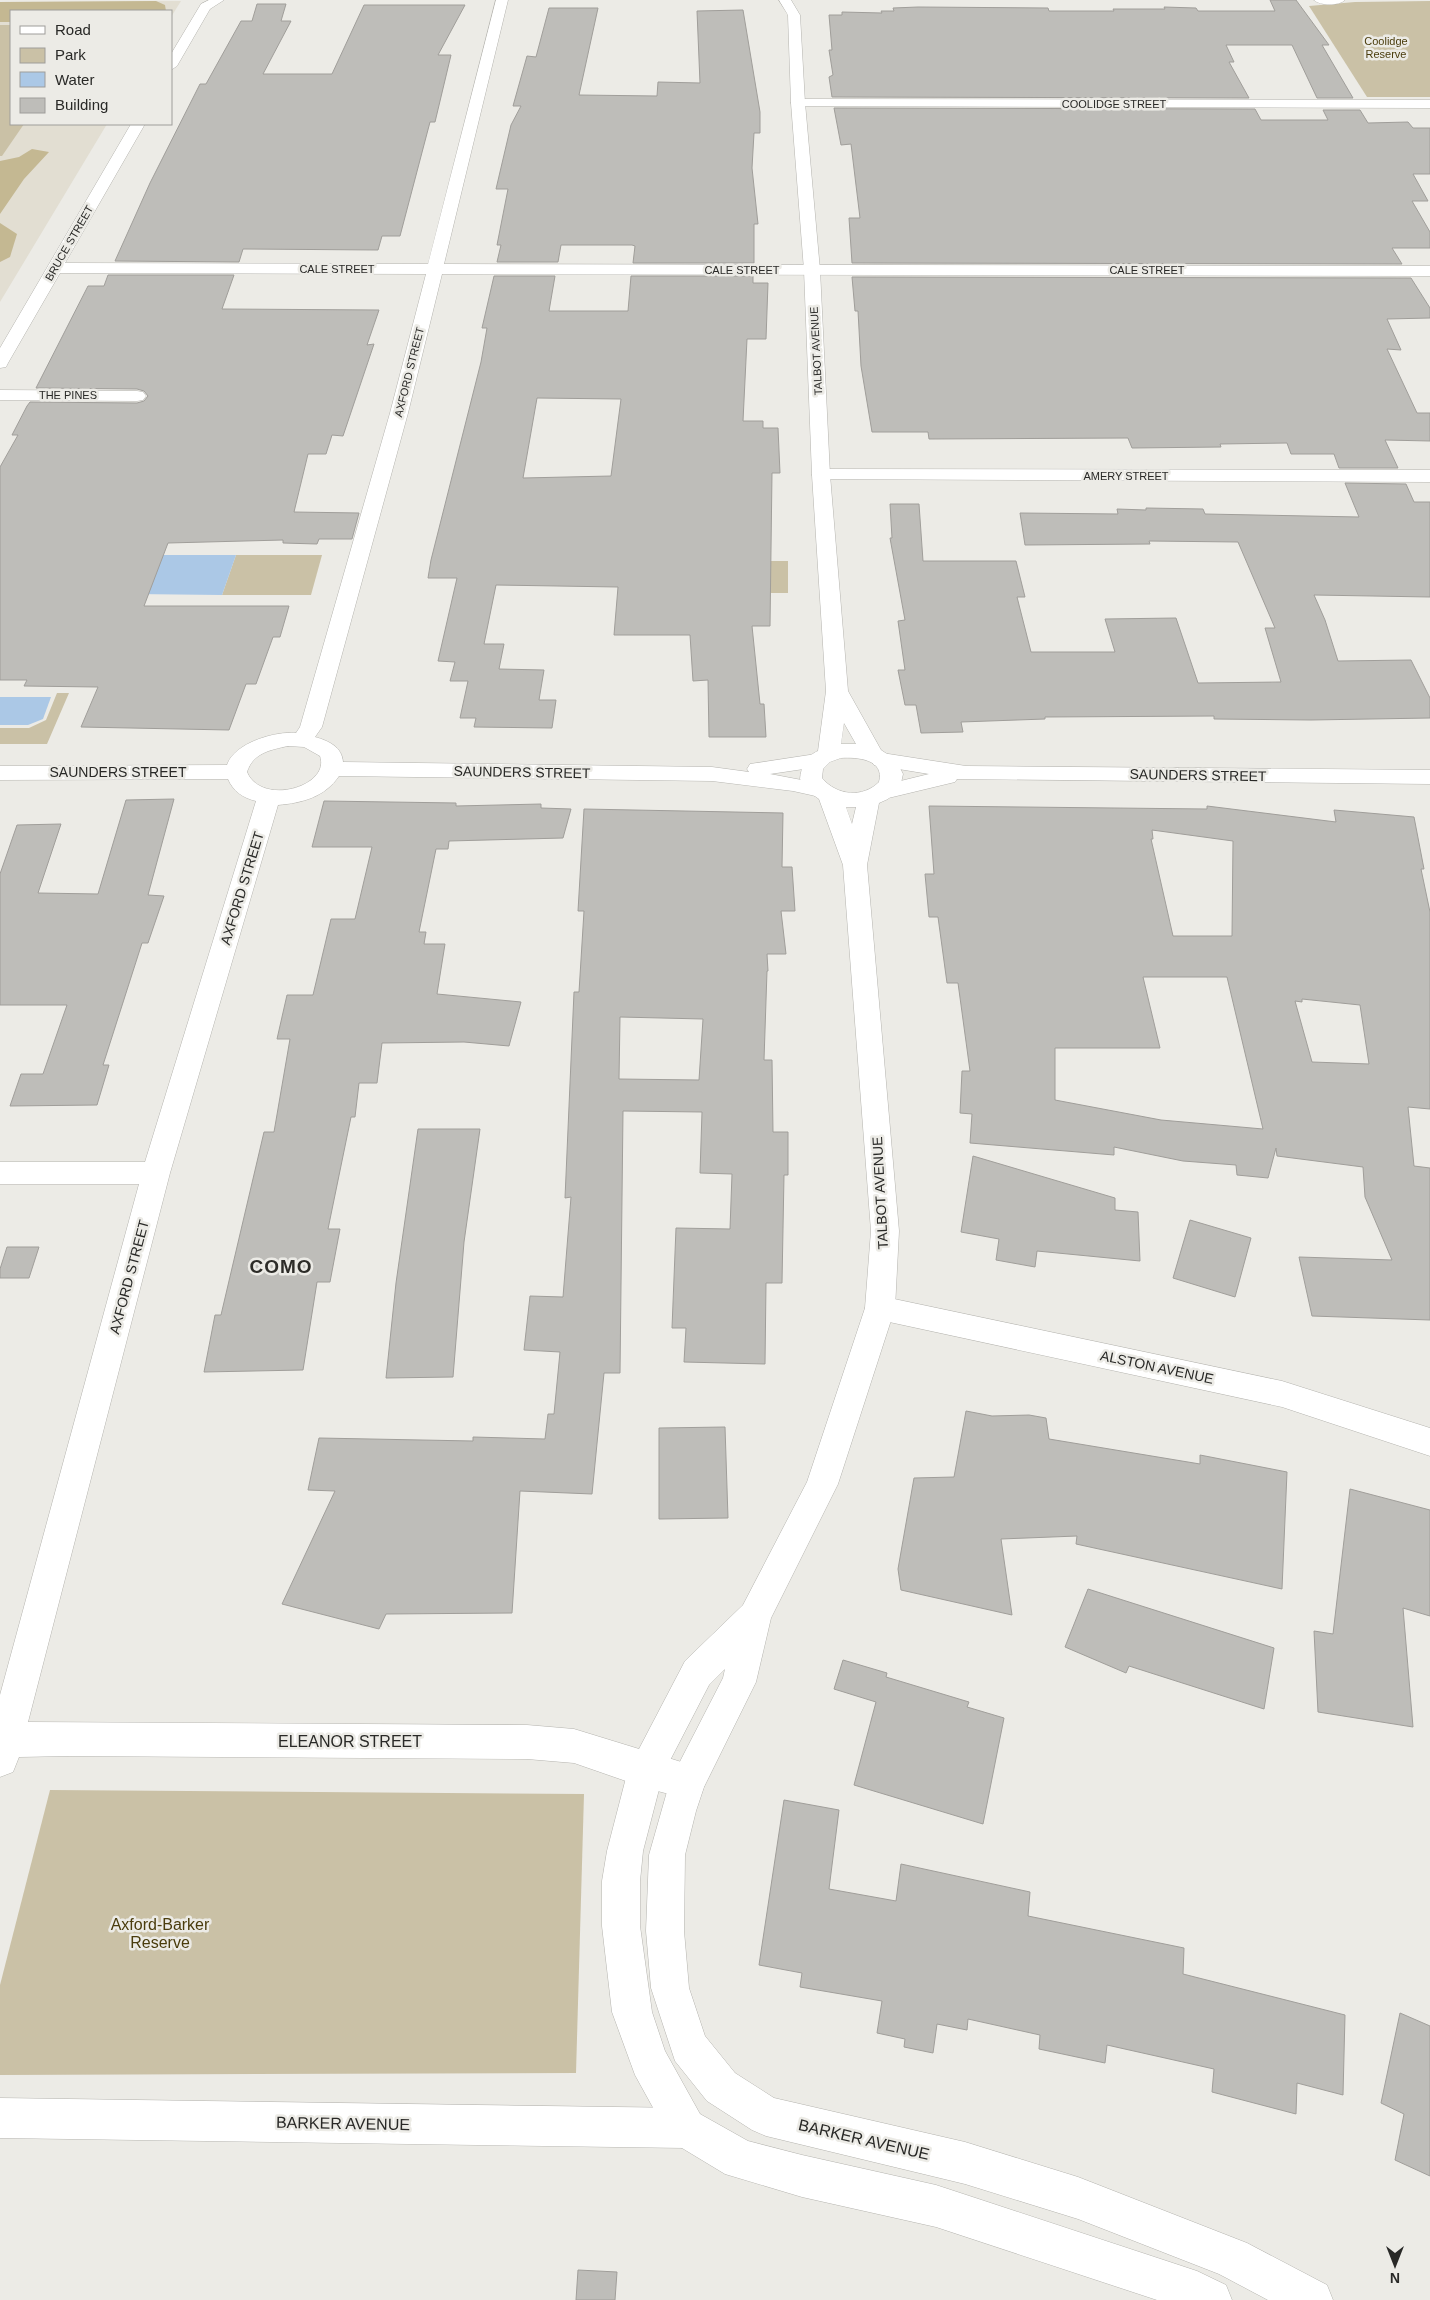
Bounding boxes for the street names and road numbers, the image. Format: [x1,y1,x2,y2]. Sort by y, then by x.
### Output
street label: COOLIDGE STREET [1062,98,1167,110]
street label: BRUCE STREET [43,203,96,283]
street label: CALE STREET [299,263,375,275]
street label: CALE STREET [704,264,780,276]
street label: CALE STREET [1109,264,1185,276]
street label: TALBOT AVENUE [808,306,824,396]
street label: AXFORD STREET [392,326,426,418]
street label: THE PINES [39,389,97,401]
street label: AMERY STREET [1083,470,1169,482]
street label: SAUNDERS STREET [453,763,591,781]
street label: SAUNDERS STREET [50,764,187,780]
street label: SAUNDERS STREET [1129,766,1267,784]
street label: AXFORD STREET [217,829,267,947]
street label: TALBOT AVENUE [869,1136,891,1250]
street label: AXFORD STREET [106,1218,152,1336]
street label: ALSTON AVENUE [1099,1347,1215,1387]
street label: ELEANOR STREET [278,1733,422,1750]
street label: BARKER AVENUE [276,2114,410,2133]
street label: BARKER AVENUE [797,2116,931,2163]

